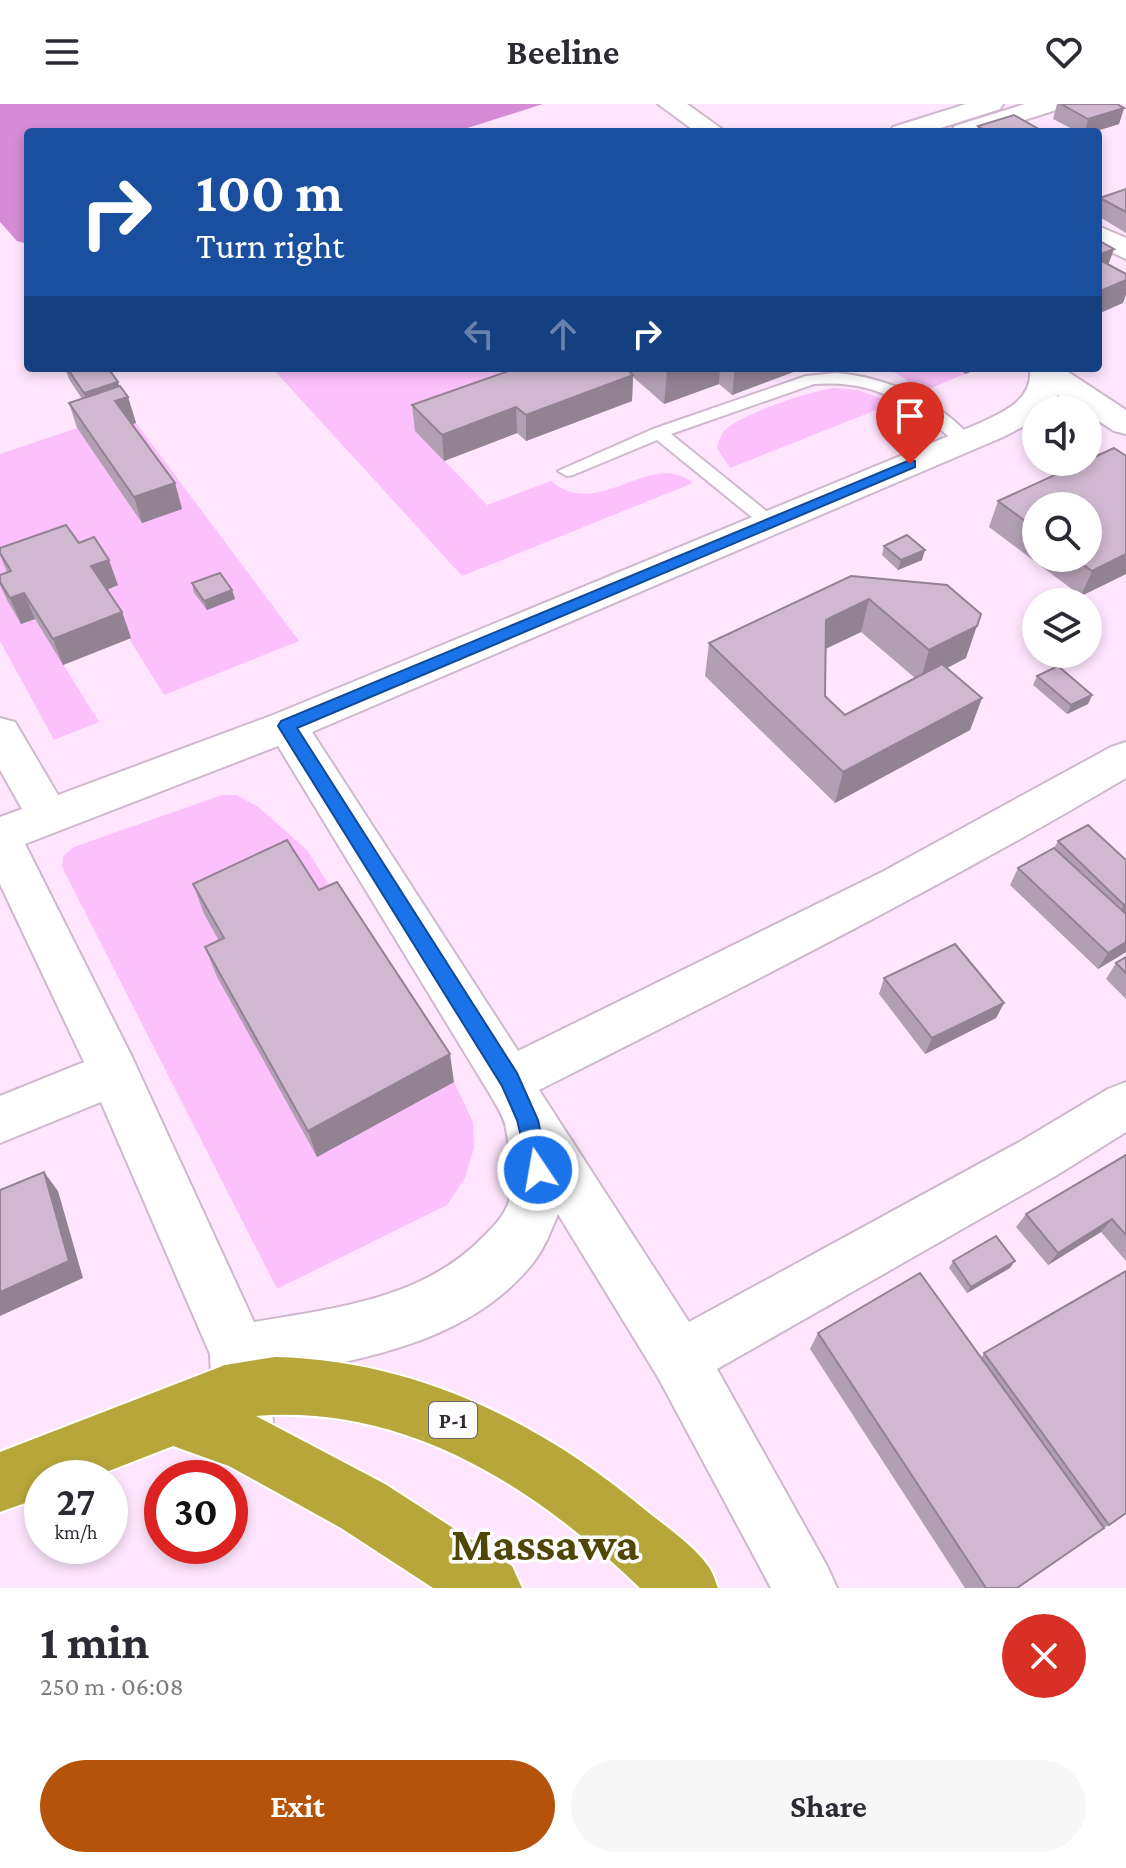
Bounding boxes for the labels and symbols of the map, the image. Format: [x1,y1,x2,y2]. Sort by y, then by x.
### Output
pin [876,382,944,464]
position arrow [496,1128,580,1212]
road number: P-1 [429,1402,477,1438]
speed limit sign: 30 [144,1460,248,1564]
district label: Massawa [451,1517,640,1570]

